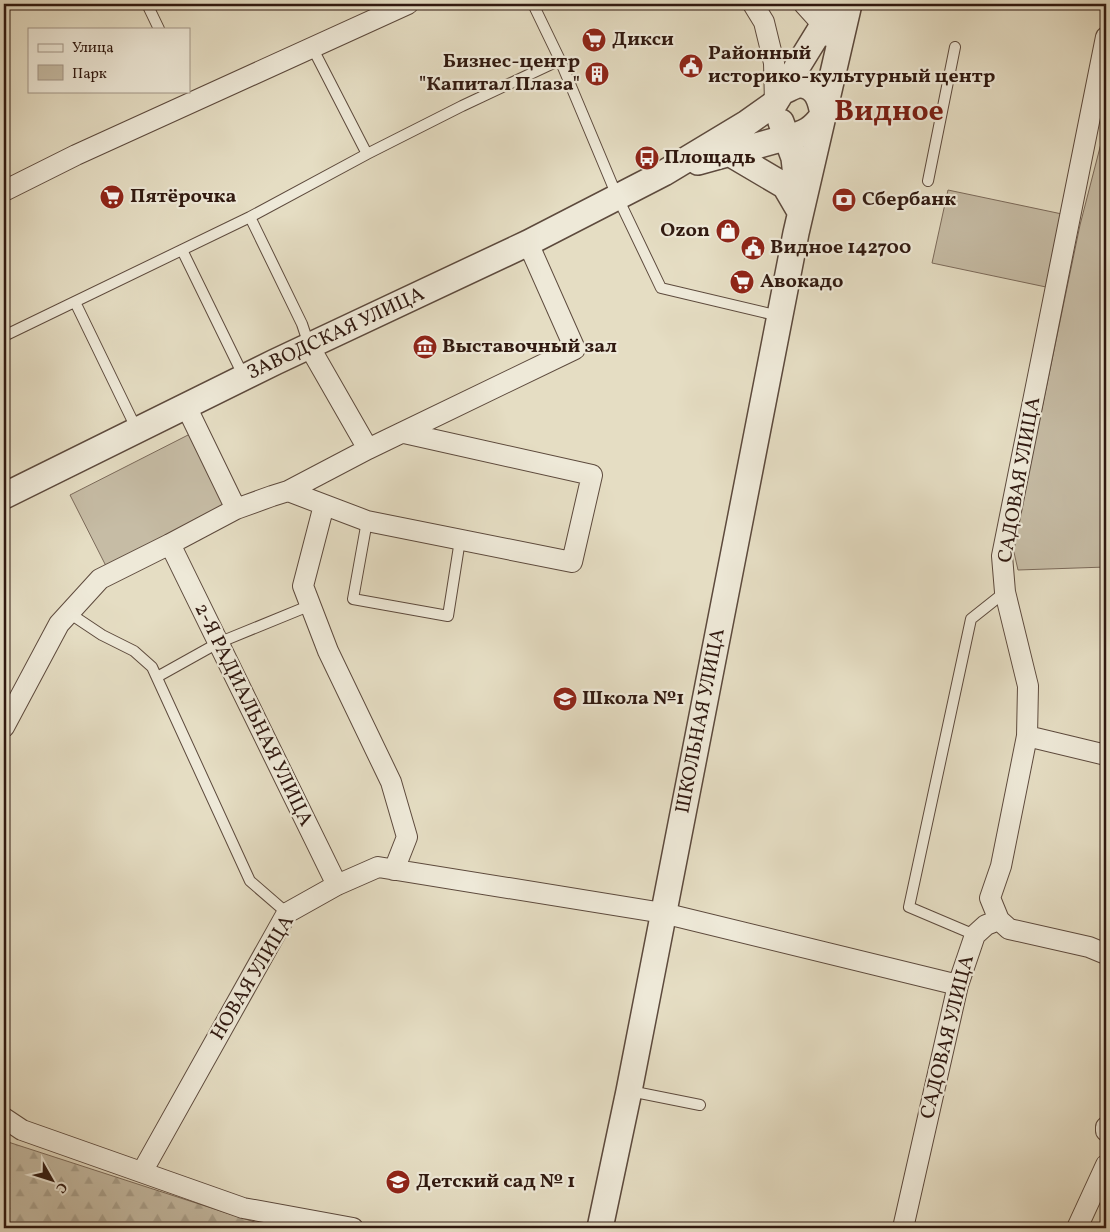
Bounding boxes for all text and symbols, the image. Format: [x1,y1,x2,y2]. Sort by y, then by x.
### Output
place label: Дикси [612,26,674,54]
supermarket icon: Дикси [581,27,607,53]
legend [28,28,190,92]
text: Улица [72,38,114,59]
place label: Районный историко-культурный центр [708,40,995,91]
place label: Бизнес-центр "Капитал Плаза" [419,48,580,99]
public building icon: Районный историко-культурный центр [678,53,704,79]
building icon: Бизнес-центр "Капитал Плаза" [584,61,610,87]
text: Парк [72,64,107,85]
district label: Видное [834,91,944,133]
place label: Площадь [664,144,756,172]
bus stop icon: Площадь [634,145,660,171]
place label: Пятёрочка [130,183,237,211]
supermarket icon: Пятёрочка [99,184,125,210]
place label: Сбербанк [862,186,956,214]
bank icon: Сбербанк [831,187,857,213]
place label: Ozon [660,217,710,245]
shop icon: Ozon [715,218,741,244]
place label: Видное 142700 [770,234,911,262]
public building icon: Видное 142700 [740,235,766,261]
place label: Авокадо [760,268,844,296]
supermarket icon: Авокадо [729,269,755,295]
street label: ЗАВОДСКАЯ УЛИЦА [243,281,429,387]
place label: Выставочный зал [442,333,617,361]
museum icon: Выставочный зал [412,334,438,360]
street label: САДОВАЯ УЛИЦА [992,395,1048,565]
street label: 2-Я РАДИАЛЬНАЯ УЛИЦА [187,599,319,831]
street label: ШКОЛЬНАЯ УЛИЦА [669,626,733,816]
place label: Школа №1 [582,685,684,713]
school or university icon: Школа №1 [552,686,578,712]
street label: НОВАЯ УЛИЦА [205,910,301,1046]
street label: САДОВАЯ УЛИЦА [914,952,982,1122]
north arrow [28,1154,78,1204]
place label: Детский сад № 1 [416,1168,575,1196]
school or university icon: Детский сад № 1 [385,1169,411,1195]
text: С [51,1178,71,1197]

